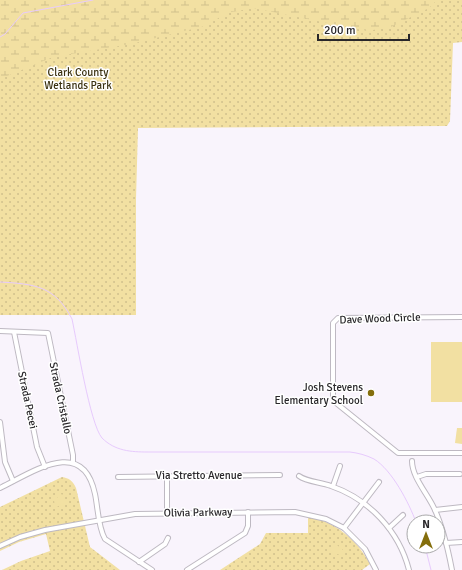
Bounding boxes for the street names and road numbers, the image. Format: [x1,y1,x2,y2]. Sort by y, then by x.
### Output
street label: Dave Wood Circle [339,311,421,326]
street label: Strada Cristallo [47,361,75,436]
street label: Strada Pecei [15,370,40,430]
street label: Via Stretto Avenue [156,469,242,482]
street label: Olivia Parkway [164,505,233,520]

